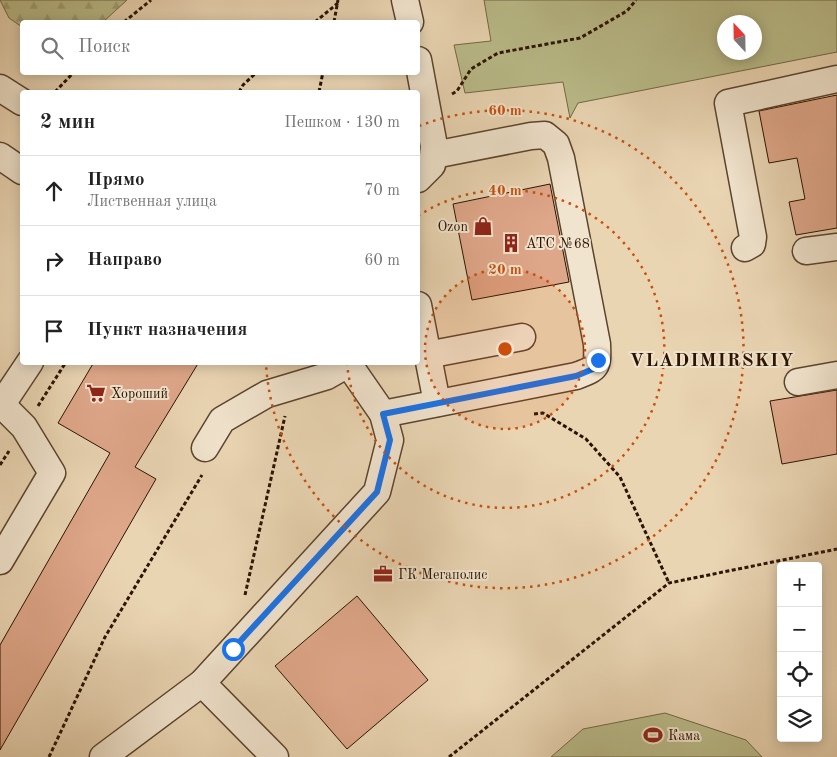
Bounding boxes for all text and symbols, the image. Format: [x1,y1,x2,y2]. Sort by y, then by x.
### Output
north arrow [717,15,762,60]
search box [20,20,420,75]
icon: search [38,34,66,62]
text: Поиск [78,38,130,57]
text: 60 m [488,104,522,119]
text: 2 мин [40,112,95,133]
text: Пешком · 130 m [284,115,400,131]
text: Прямо [87,171,145,190]
icon: ahead [40,177,68,205]
text: 70 m [364,183,400,199]
text: 40 m [488,184,522,199]
text: Лиственная улица [87,194,217,210]
shop icon: Ozon [472,215,494,237]
place label: Ozon [438,220,468,234]
building icon: АТС №68 [500,232,522,254]
place label: АТС №68 [526,237,590,251]
icon: right [40,247,68,275]
text: Направо [87,251,162,270]
text: 60 m [364,253,400,269]
text: 20 m [488,263,522,278]
icon: arrive [40,317,68,345]
text: Пункт назначения [87,321,247,340]
centre of rings [496,340,514,358]
route end [587,349,610,372]
district label: VLADIMIRSKIY [630,352,794,371]
supermarket icon: Хороший [85,382,107,404]
place label: Хороший [111,387,168,401]
map controls [777,562,822,742]
button: + [777,562,822,607]
office icon: ГК Мегаполис [372,563,394,585]
place label: ГК Мегаполис [398,568,487,582]
button: − [777,607,822,652]
route start [222,638,245,661]
button: locate [777,652,822,697]
button: layers [777,697,822,742]
sports icon: Кама [642,724,664,746]
place label: Кама [668,729,700,743]

